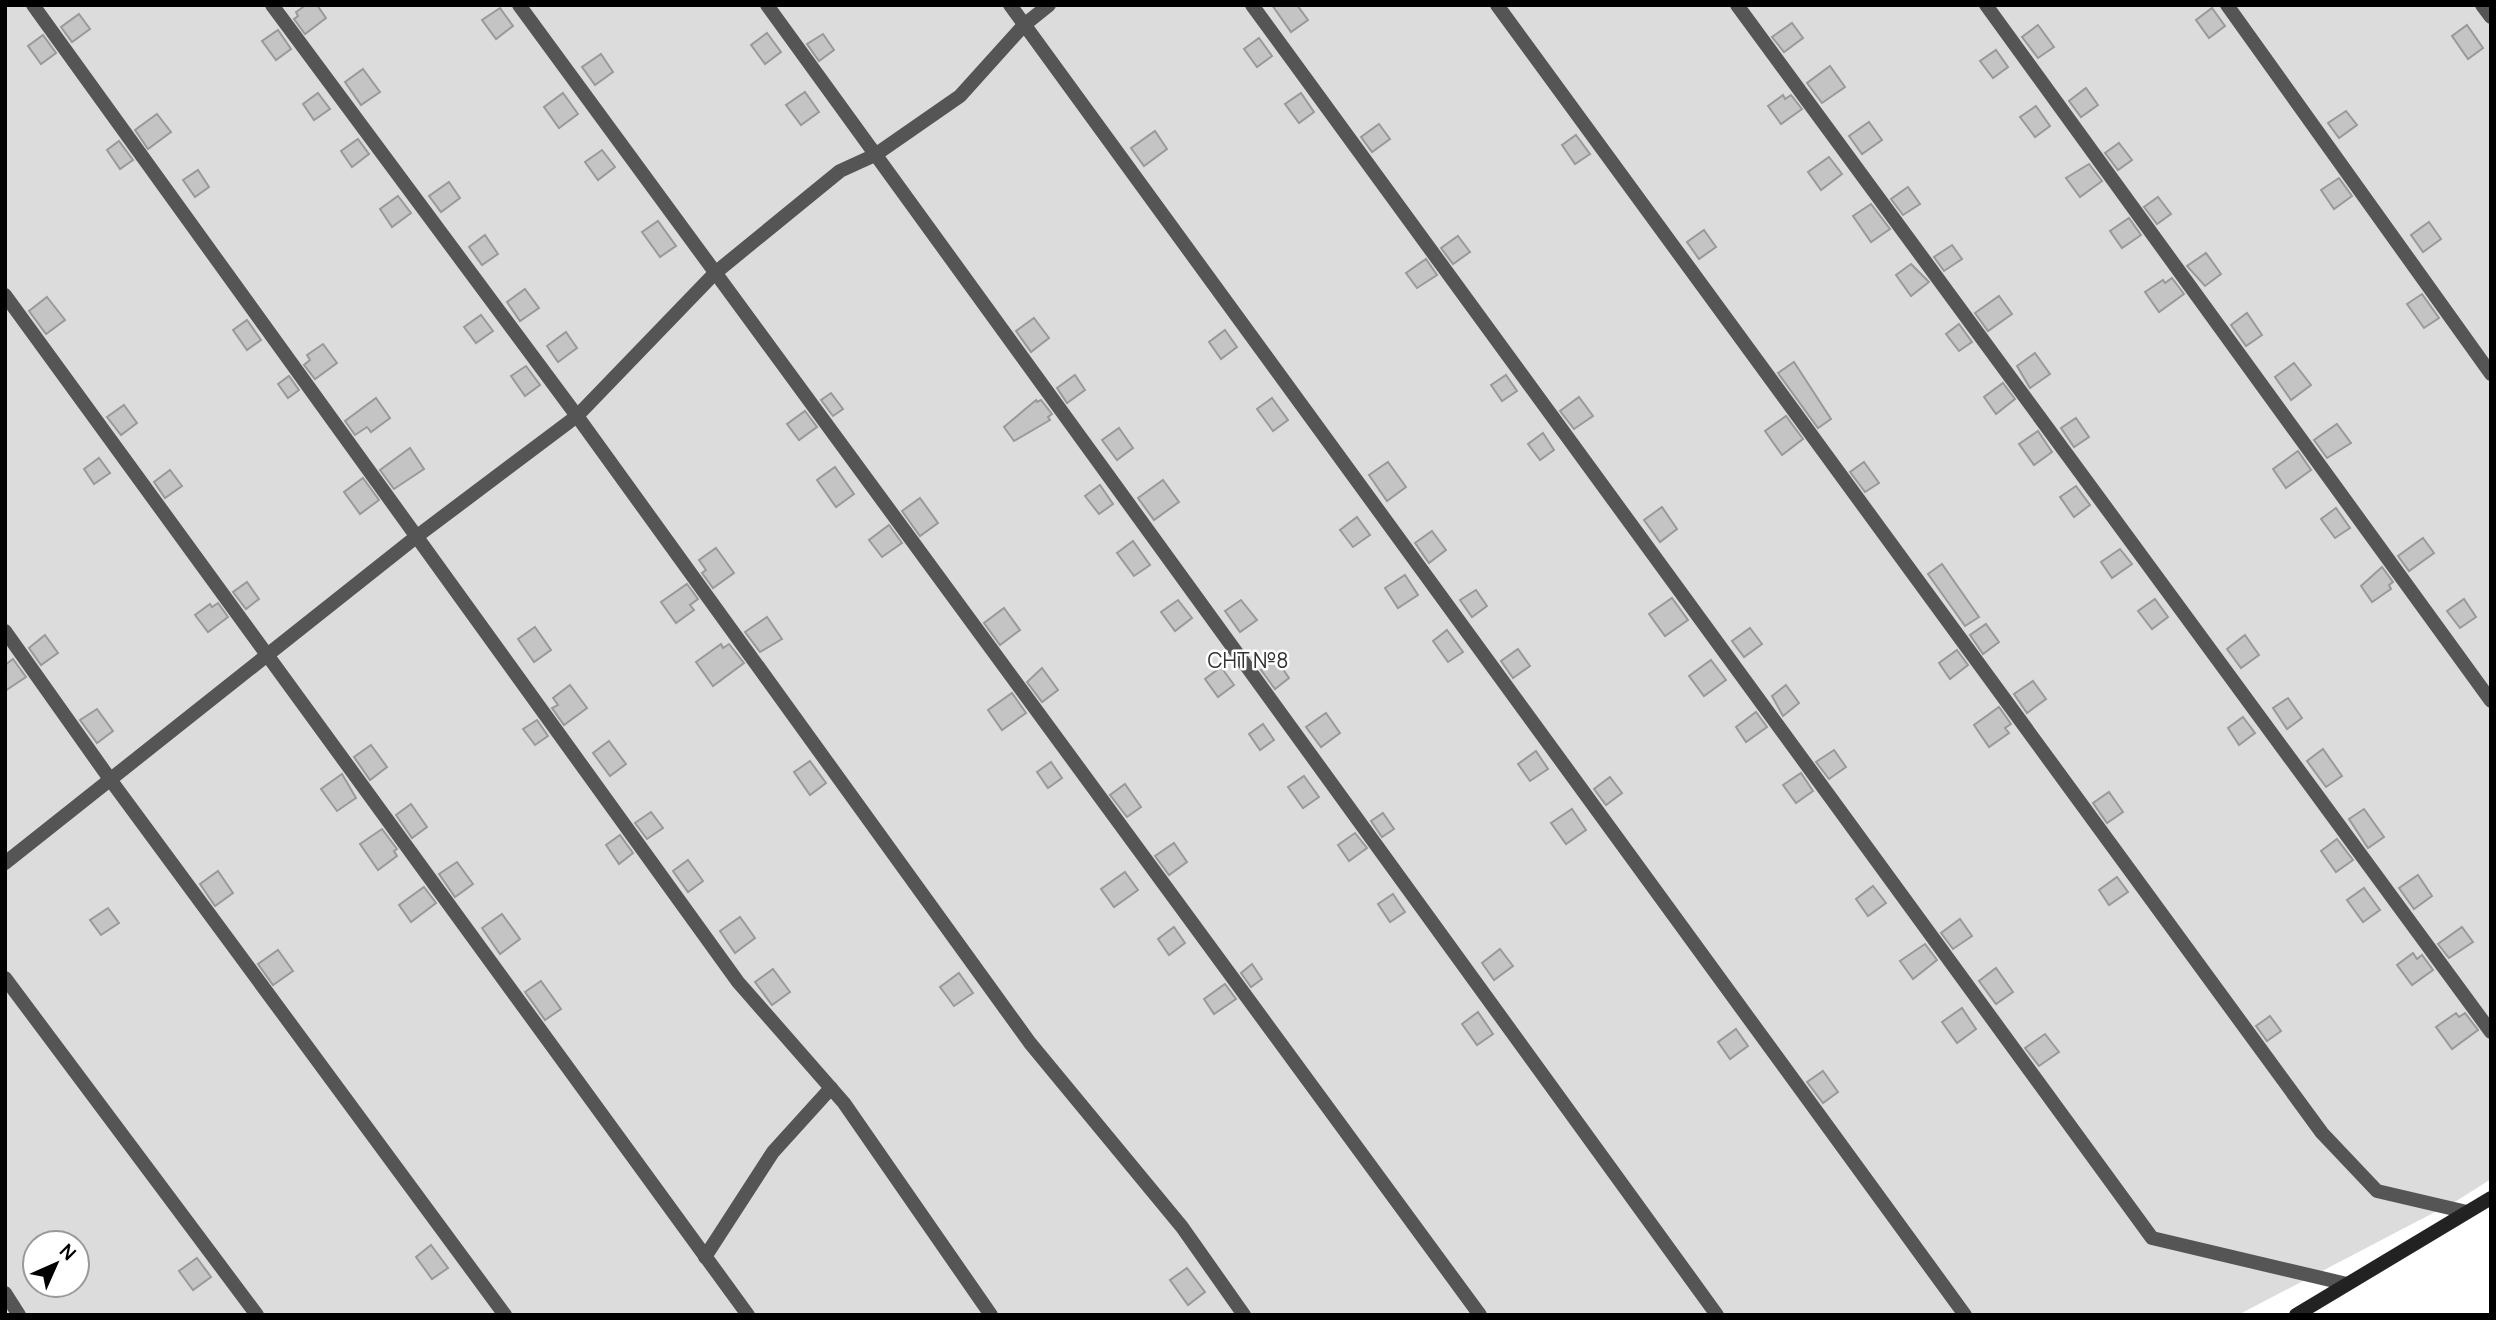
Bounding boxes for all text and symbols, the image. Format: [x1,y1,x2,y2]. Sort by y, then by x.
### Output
park label: СНТ №8 [1208,646,1288,674]
north arrow [21,1229,91,1299]
text: N [54,1238,82,1266]

